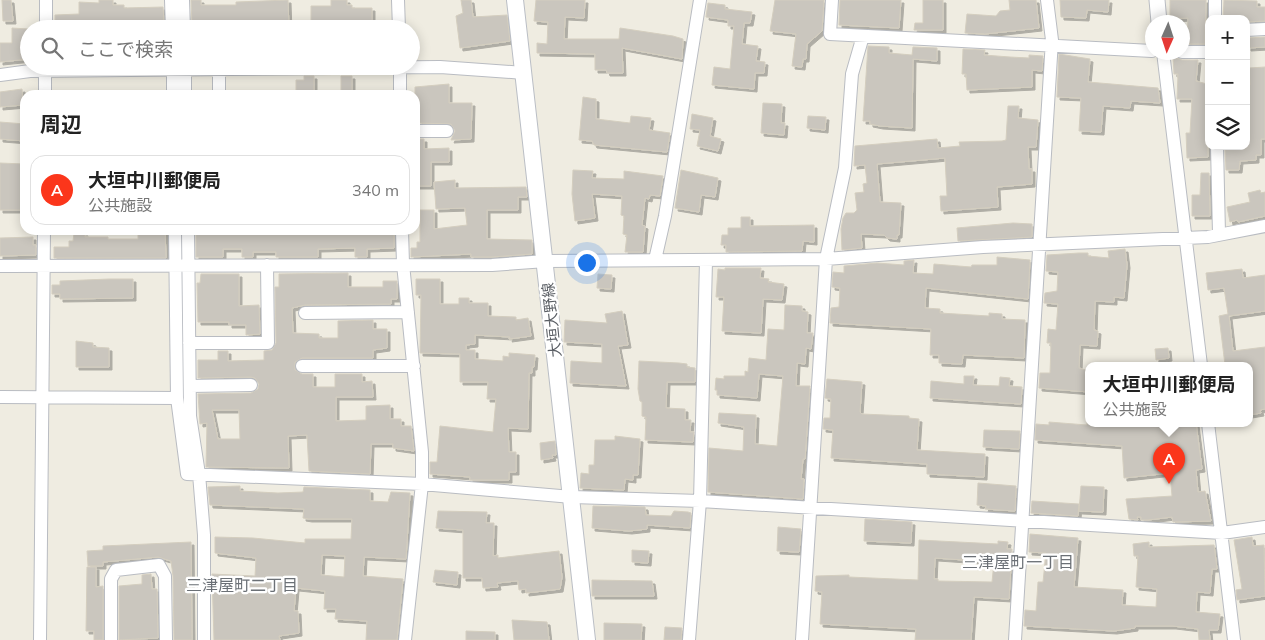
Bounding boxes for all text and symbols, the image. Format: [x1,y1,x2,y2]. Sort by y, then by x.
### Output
north arrow [1145,15,1190,60]
map controls [1205,15,1250,150]
button: + [1205,15,1250,60]
search box [20,20,420,75]
icon: search [38,34,66,62]
text: ここで検索 [78,37,173,61]
button: − [1205,60,1250,105]
button: layers [1205,105,1250,150]
text: 周辺 [40,111,82,137]
text: 大垣中川郵便局 [88,168,221,192]
text: A [51,180,63,200]
text: 340 m [352,180,399,200]
text: 公共施設 [88,195,152,215]
your location [574,250,600,276]
street label: 大垣大野線 [538,282,565,358]
popup [1085,362,1253,427]
text: 大垣中川郵便局 [1102,372,1236,396]
text: 公共施設 [1102,399,1167,419]
pin: A [1153,443,1185,484]
district label: 三津屋町一丁目 [962,552,1074,572]
district label: 三津屋町二丁目 [186,575,298,595]

